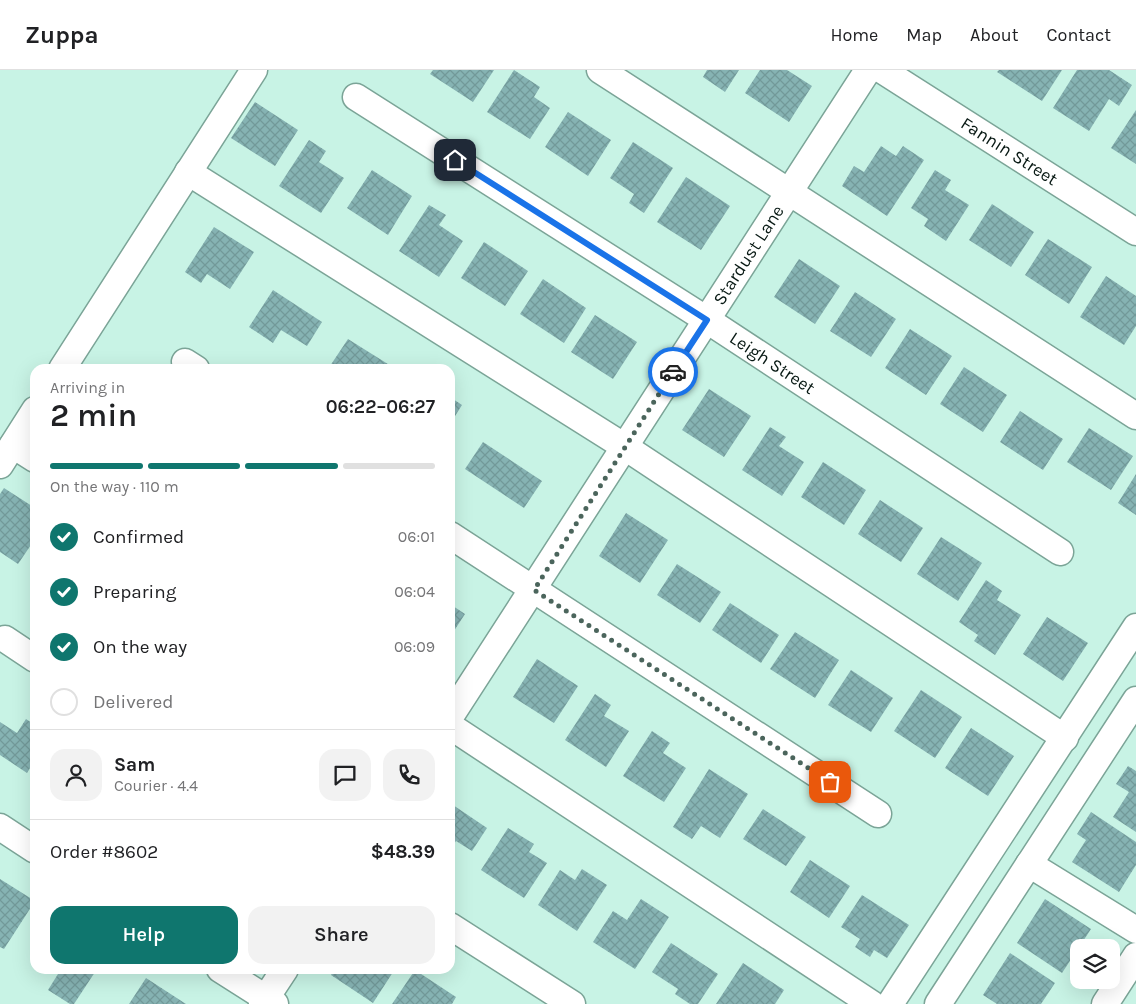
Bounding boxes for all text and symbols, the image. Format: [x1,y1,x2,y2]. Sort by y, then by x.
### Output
text: Zuppa [25,21,98,49]
text: Home [830,24,878,46]
text: Map [906,24,942,46]
text: About [970,24,1019,46]
text: Contact [1047,24,1111,46]
street label: Fannin Street [957,112,1062,190]
pin [434,139,476,181]
icon: home [441,146,469,174]
street label: Stardust Lane [708,201,789,309]
street label: Leigh Street [725,327,819,399]
courier [648,347,698,397]
icon: car [659,358,687,386]
text: Arriving in [50,378,125,397]
text: 06:22–06:27 [326,396,435,418]
text: 2 min [50,397,137,434]
text: On the way · 110 m [50,477,179,496]
icon: check [50,523,78,551]
text: Confirmed [93,526,184,548]
text: 06:01 [398,527,435,546]
icon: check [50,578,78,606]
text: Preparing [93,581,176,603]
text: 06:04 [394,582,435,601]
icon: check [50,633,78,661]
text: On the way [93,636,187,658]
text: 06:09 [394,637,435,656]
text: Delivered [93,691,173,713]
button: person [50,749,102,801]
button: chat [319,749,371,801]
button: phone [383,749,435,801]
text: Sam [114,754,155,776]
pin [809,761,851,803]
icon: bag [816,768,844,796]
text: Courier · 4.4 [114,776,198,795]
text: Order #8602 [50,841,158,863]
text: $48.39 [371,841,435,863]
button: Help [50,906,238,964]
button: Share [248,906,435,964]
map controls [1070,939,1120,989]
button: layers [1070,939,1120,989]

